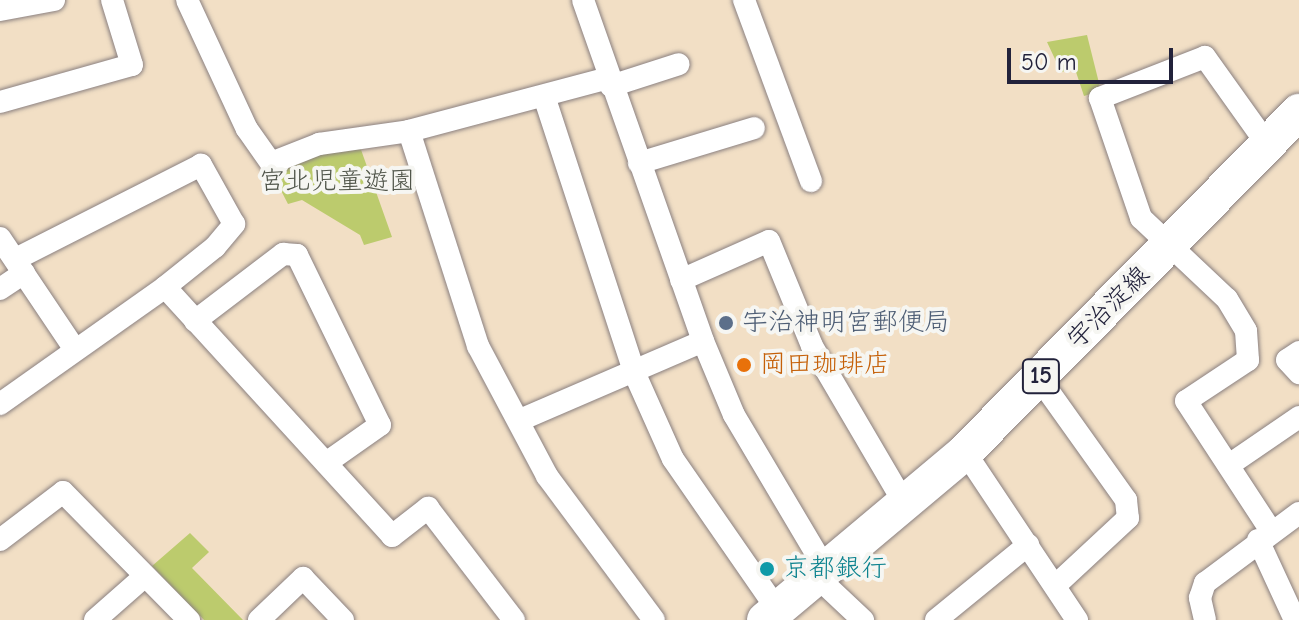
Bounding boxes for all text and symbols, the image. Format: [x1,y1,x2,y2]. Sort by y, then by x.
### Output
scale bar [1011,32,1177,82]
text: 50 m [1021,48,1077,76]
park label: 宮北児童遊園 [259,166,415,198]
street label: 宇治淀線 [1061,260,1157,356]
place label: 宇治神明宮郵便局 [742,307,950,339]
marker: 宇治神明宮郵便局 [717,314,735,332]
place label: 岡田珈琲店 [760,349,890,381]
marker: 岡田珈琲店 [735,356,753,374]
road number: 15 [1021,356,1061,396]
place label: 京都銀行 [783,553,887,585]
marker: 京都銀行 [758,560,776,578]

